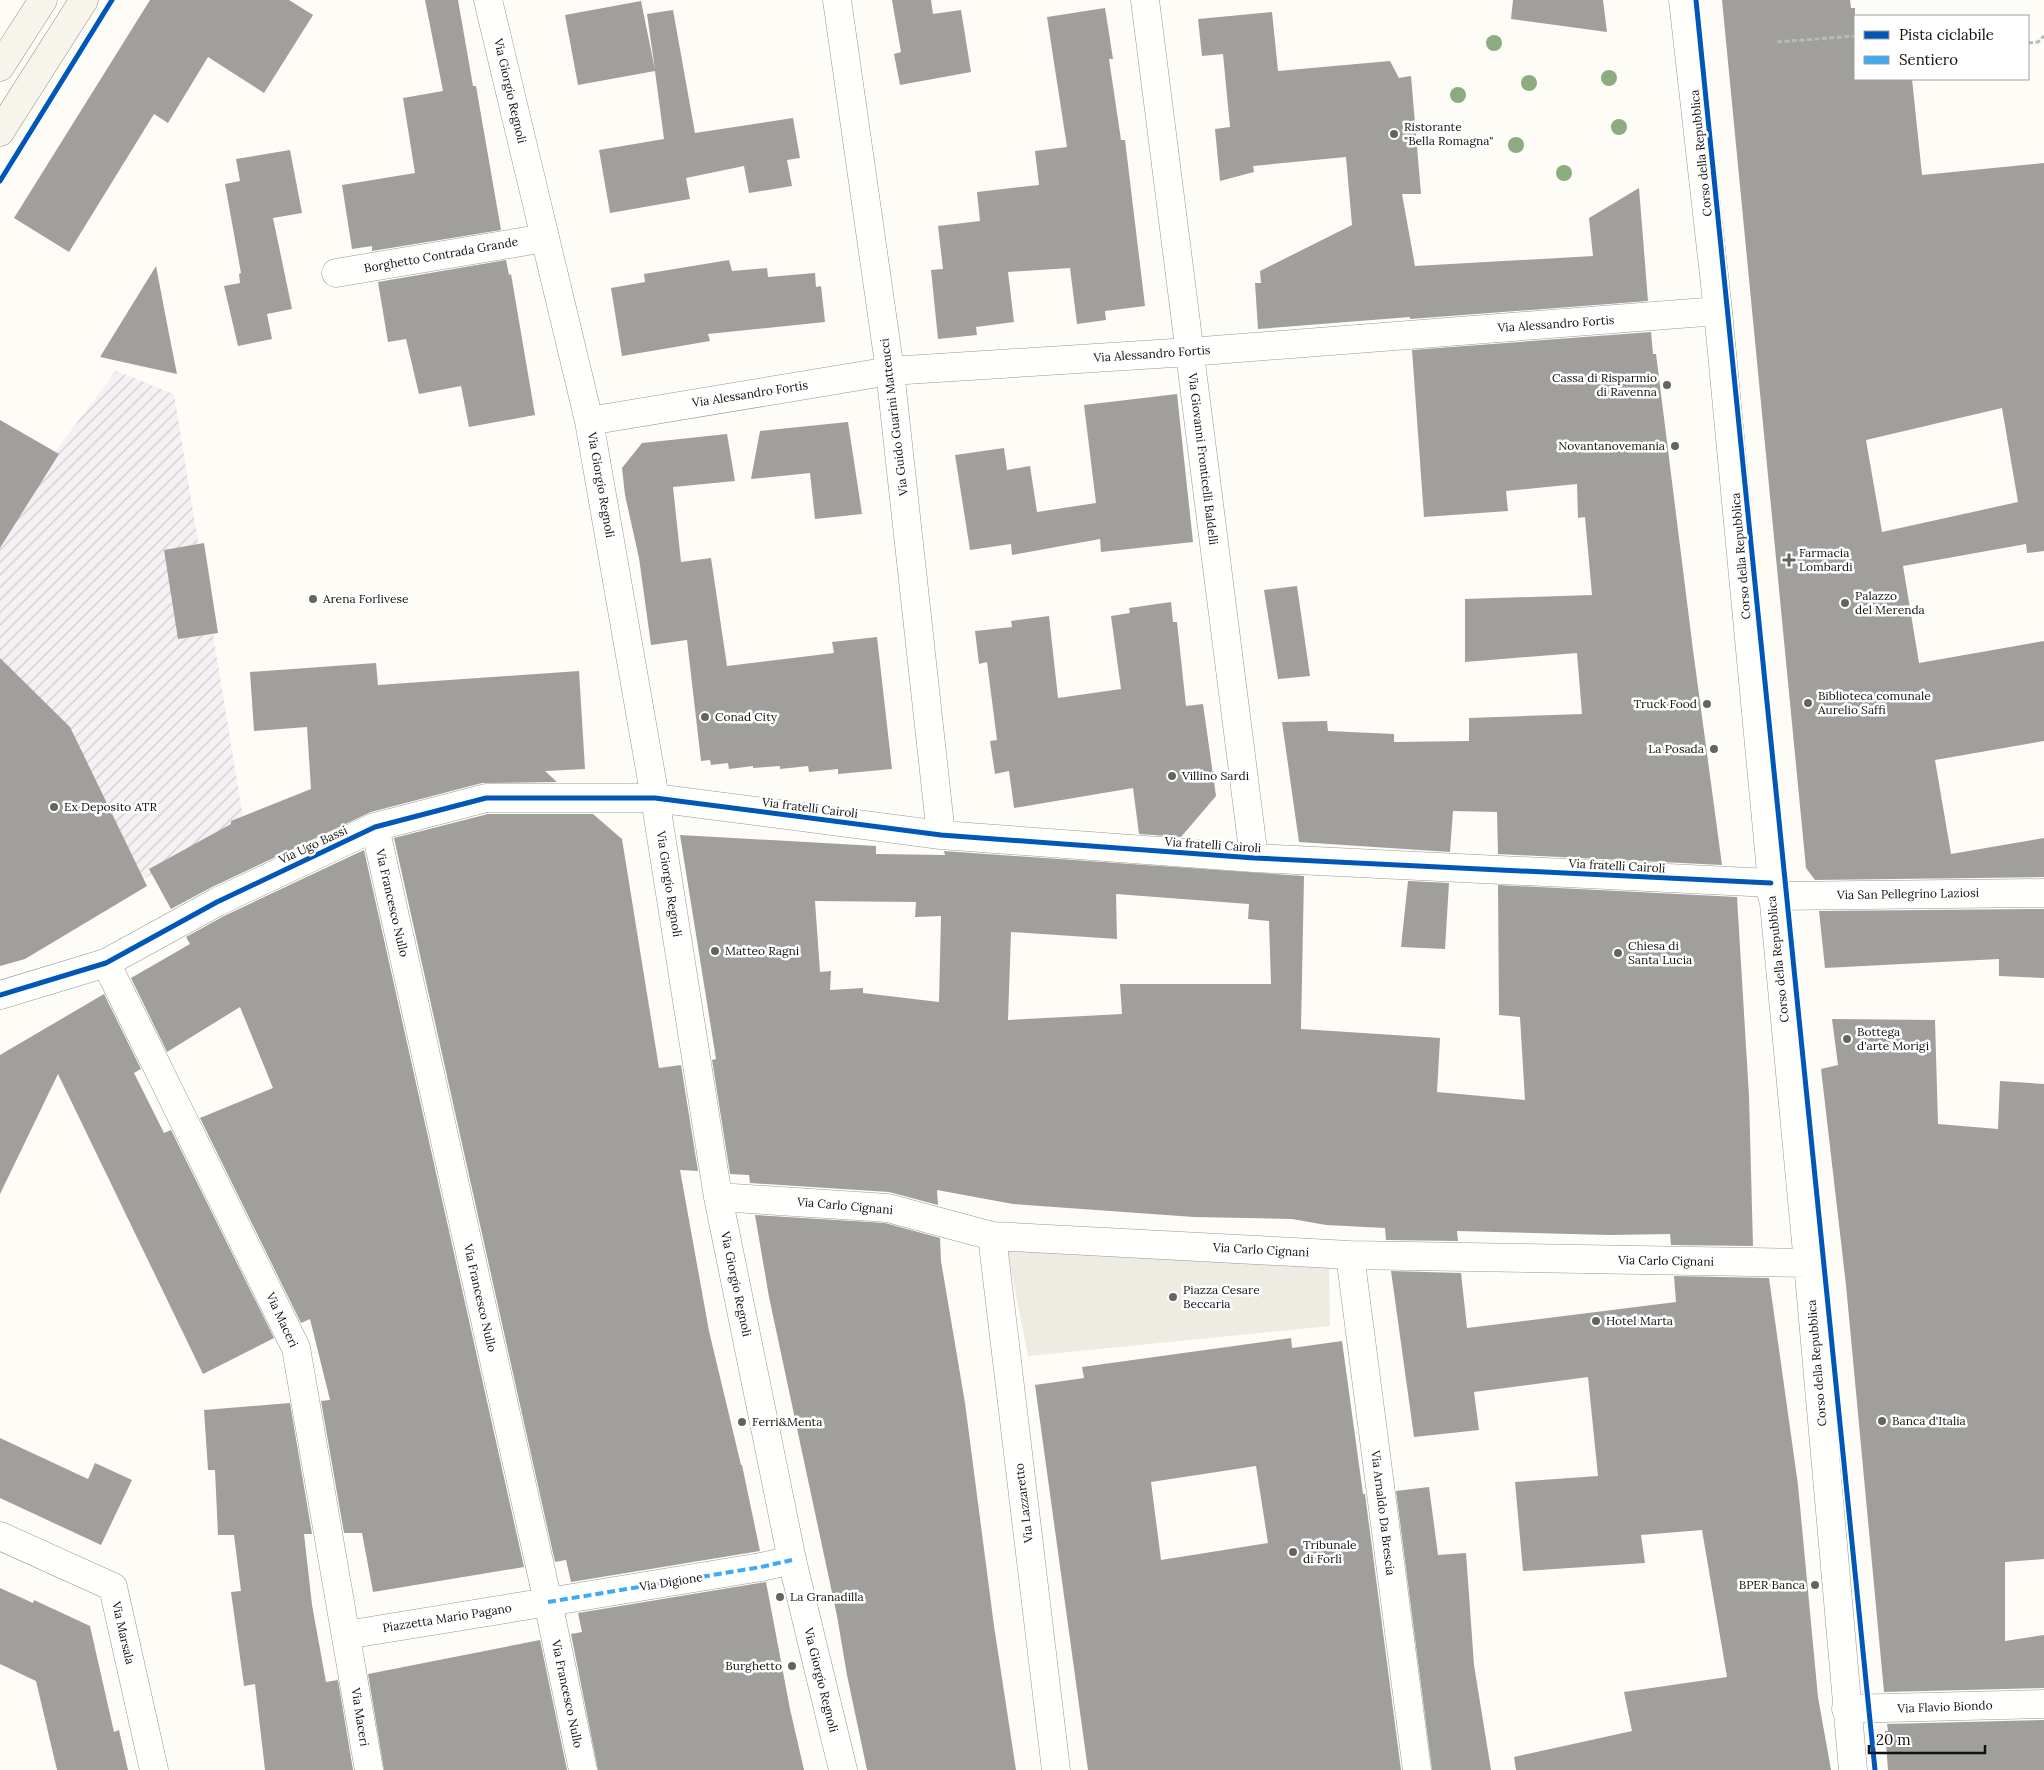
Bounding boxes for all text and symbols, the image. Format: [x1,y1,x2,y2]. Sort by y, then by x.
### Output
legend [1854,15,2029,80]
text: Pista ciclabile [1899,25,1994,44]
street label: Via Giorgio Regnoli [491,36,530,145]
text: Sentiero [1899,50,1958,69]
street label: Corso della Repubblica [1686,89,1715,217]
place label: Ristorante "Bella Romagna" [1404,119,1494,148]
marker: Ristorante "Bella Romagna" [1388,128,1400,140]
street label: Borghetto Contrada Grande [363,233,520,275]
street label: Via Alessandro Fortis [1496,312,1615,335]
street label: Via Guido Guarini Matteucci [876,337,911,498]
street label: Via Alessandro Fortis [1092,342,1211,365]
place label: Cassa di Risparmio di Ravenna [1552,370,1657,399]
street label: Via Giovanni Fronticelli Baldelli [1185,371,1221,546]
street label: Via Alessandro Fortis [690,377,809,410]
marker: Cassa di Risparmio di Ravenna [1661,379,1673,391]
street label: Via Giorgio Regnoli [585,430,618,539]
place label: Novantanovemania [1558,438,1665,453]
marker: Novantanovemania [1669,440,1681,452]
street label: Corso della Repubblica [1727,492,1754,620]
place label: Farmacia Lombardi [1799,545,1853,574]
marker: Farmacia Lombardi [1783,554,1795,566]
place label: Palazzo del Merenda [1855,588,1925,617]
place label: Arena Forlivese [322,591,409,606]
marker: Arena Forlivese [307,593,319,605]
marker: Palazzo del Merenda [1839,597,1851,609]
place label: Biblioteca comunale Aurelio Saffi [1817,688,1931,717]
place label: Truck Food [1634,696,1697,711]
marker: Biblioteca comunale Aurelio Saffi [1802,697,1814,709]
marker: Truck Food [1701,698,1713,710]
place label: Conad City [715,709,778,724]
marker: Conad City [699,711,711,723]
place label: La Posada [1648,741,1704,756]
marker: La Posada [1708,743,1720,755]
place label: Villino Sardi [1181,768,1249,783]
marker: Villino Sardi [1166,770,1178,782]
street label: Via fratelli Cairoli [760,794,859,821]
place label: Ex Deposito ATR [64,799,157,814]
marker: Ex Deposito ATR [48,801,60,813]
street label: Via Ugo Bassi [275,822,349,867]
street label: Via Giorgio Regnoli [654,829,685,938]
street label: Via fratelli Cairoli [1163,834,1262,855]
street label: Via Francesco Nullo [373,847,412,958]
street label: Via fratelli Cairoli [1567,855,1666,876]
street label: Via San Pellegrino Laziosi [1836,885,1979,902]
street label: Corso della Repubblica [1763,895,1792,1023]
place label: Chiesa di Santa Lucia [1628,938,1692,967]
place label: Matteo Ragni [725,943,799,958]
marker: Matteo Ragni [709,945,721,957]
marker: Chiesa di Santa Lucia [1612,947,1624,959]
place label: Bottega d'arte Morigi [1857,1024,1929,1053]
marker: Bottega d'arte Morigi [1841,1033,1853,1045]
street label: Via Carlo Cignani [796,1194,894,1217]
street label: Via Giorgio Regnoli [718,1229,755,1338]
street label: Via Carlo Cignani [1212,1239,1309,1260]
street label: Via Francesco Nullo [461,1242,500,1353]
street label: Via Carlo Cignani [1617,1252,1714,1269]
place label: Piazza Cesare Beccaria [1183,1282,1260,1311]
street label: Via Maceri [263,1289,302,1350]
marker: Piazza Cesare Beccaria [1167,1291,1179,1303]
street label: Corso della Repubblica [1803,1299,1830,1427]
place label: Hotel Marta [1606,1313,1673,1328]
marker: Hotel Marta [1590,1315,1602,1327]
place label: Banca d'Italia [1892,1413,1966,1428]
place label: Ferri&Menta [752,1414,822,1429]
marker: Banca d'Italia [1876,1415,1888,1427]
marker: Ferri&Menta [736,1416,748,1428]
street label: Via Arnaldo Da Brescia [1368,1449,1399,1576]
street label: Via Lazzaretto [1011,1462,1036,1545]
place label: Tribunale di Forlì [1303,1537,1357,1566]
marker: Tribunale di Forlì [1287,1546,1299,1558]
street label: Via Digione [637,1569,704,1594]
place label: BPER Banca [1739,1577,1805,1592]
marker: BPER Banca [1809,1579,1821,1591]
place label: La Granadilla [790,1589,864,1604]
marker: La Granadilla [774,1591,786,1603]
street label: Via Marsala [109,1599,138,1666]
street label: Piazzetta Mario Pagano [381,1600,513,1635]
street label: Via Giorgio Regnoli [801,1625,842,1734]
street label: Via Francesco Nullo [548,1637,586,1749]
place label: Burghetto [725,1658,782,1673]
marker: Burghetto [786,1660,798,1672]
street label: Via Maceri [348,1686,373,1747]
street label: Via Flavio Biondo [1896,1697,1993,1716]
scale bar [1869,1722,1985,1754]
text: 20 m [1876,1730,1911,1749]

